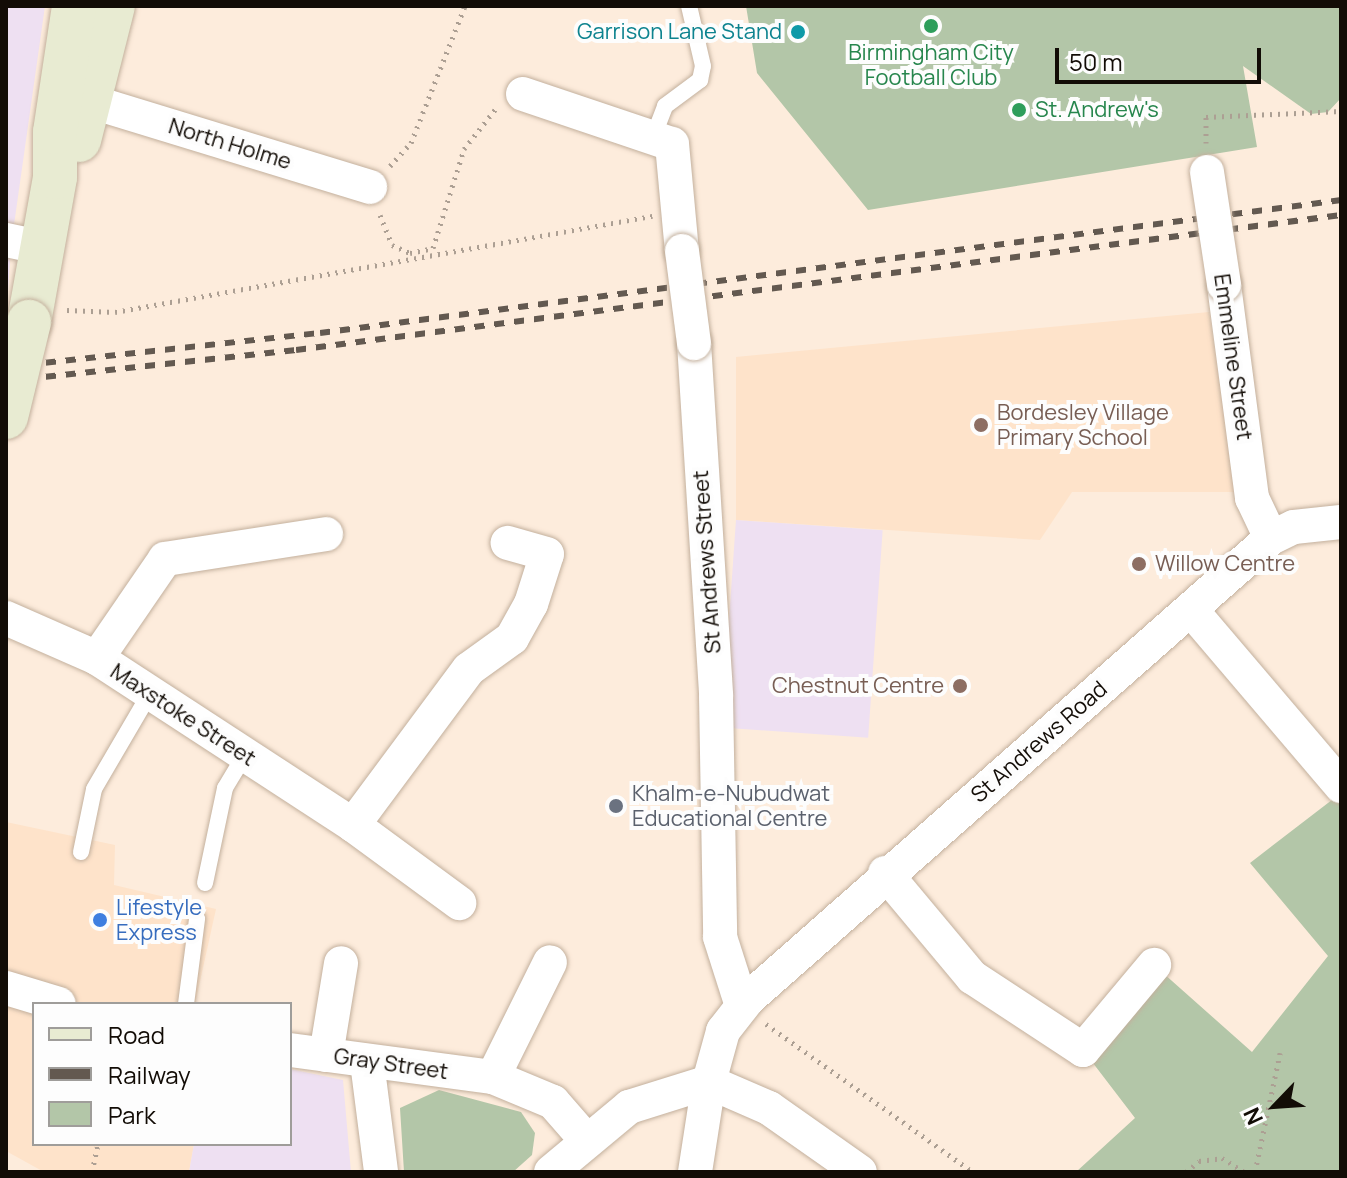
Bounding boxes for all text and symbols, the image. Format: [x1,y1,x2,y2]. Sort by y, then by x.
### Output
marker: Birmingham City Football Club [922,17,940,35]
place label: Garrison Lane Stand [577,19,782,45]
marker: Garrison Lane Stand [789,23,807,41]
scale bar [1059,32,1265,82]
place label: Birmingham City Football Club [848,39,1014,90]
text: 50 m [1069,45,1123,78]
place label: St. Andrew's [1035,97,1159,123]
marker: St. Andrew's [1010,101,1028,119]
street label: North Holme [165,113,295,175]
street label: Emmeline Street [1208,272,1258,442]
place label: Bordesley Village Primary School [997,399,1169,450]
marker: Bordesley Village Primary School [972,416,990,434]
street label: St Andrews Street [687,469,727,655]
place label: Willow Centre [1155,551,1295,577]
marker: Willow Centre [1130,555,1148,573]
street label: Maxstoke Street [105,658,261,772]
place label: Chestnut Centre [772,673,944,699]
street label: St Andrews Road [966,676,1112,808]
marker: Chestnut Centre [951,677,969,695]
place label: Khalm-e-Nubudwat Educational Centre [632,780,830,832]
marker: Khalm-e-Nubudwat Educational Centre [607,797,625,815]
place label: Lifestyle Express [116,894,202,946]
marker: Lifestyle Express [91,911,109,929]
legend [32,1002,292,1146]
text: Road [108,1018,165,1051]
street label: Gray Street [332,1043,450,1085]
text: Railway [108,1058,191,1091]
north arrow [1235,1066,1315,1146]
text: Park [108,1098,156,1131]
text: N [1236,1103,1270,1130]

